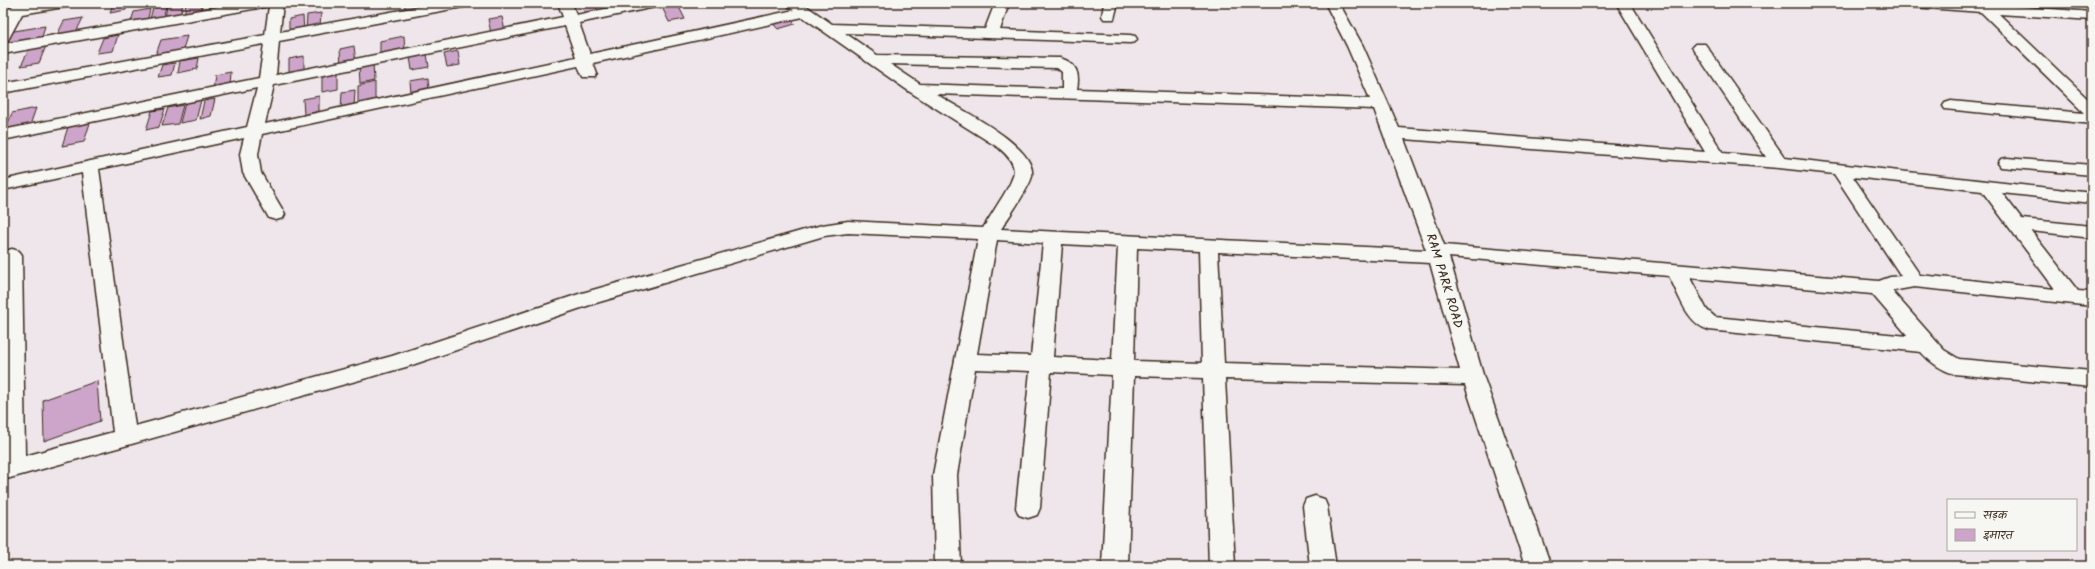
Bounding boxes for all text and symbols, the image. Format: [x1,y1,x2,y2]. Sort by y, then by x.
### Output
street label: RAM PARK ROAD [1420,231,1468,331]
legend [1947,499,2077,551]
text: सड़क [1983,506,2009,525]
text: इमारत [1983,526,2015,545]

